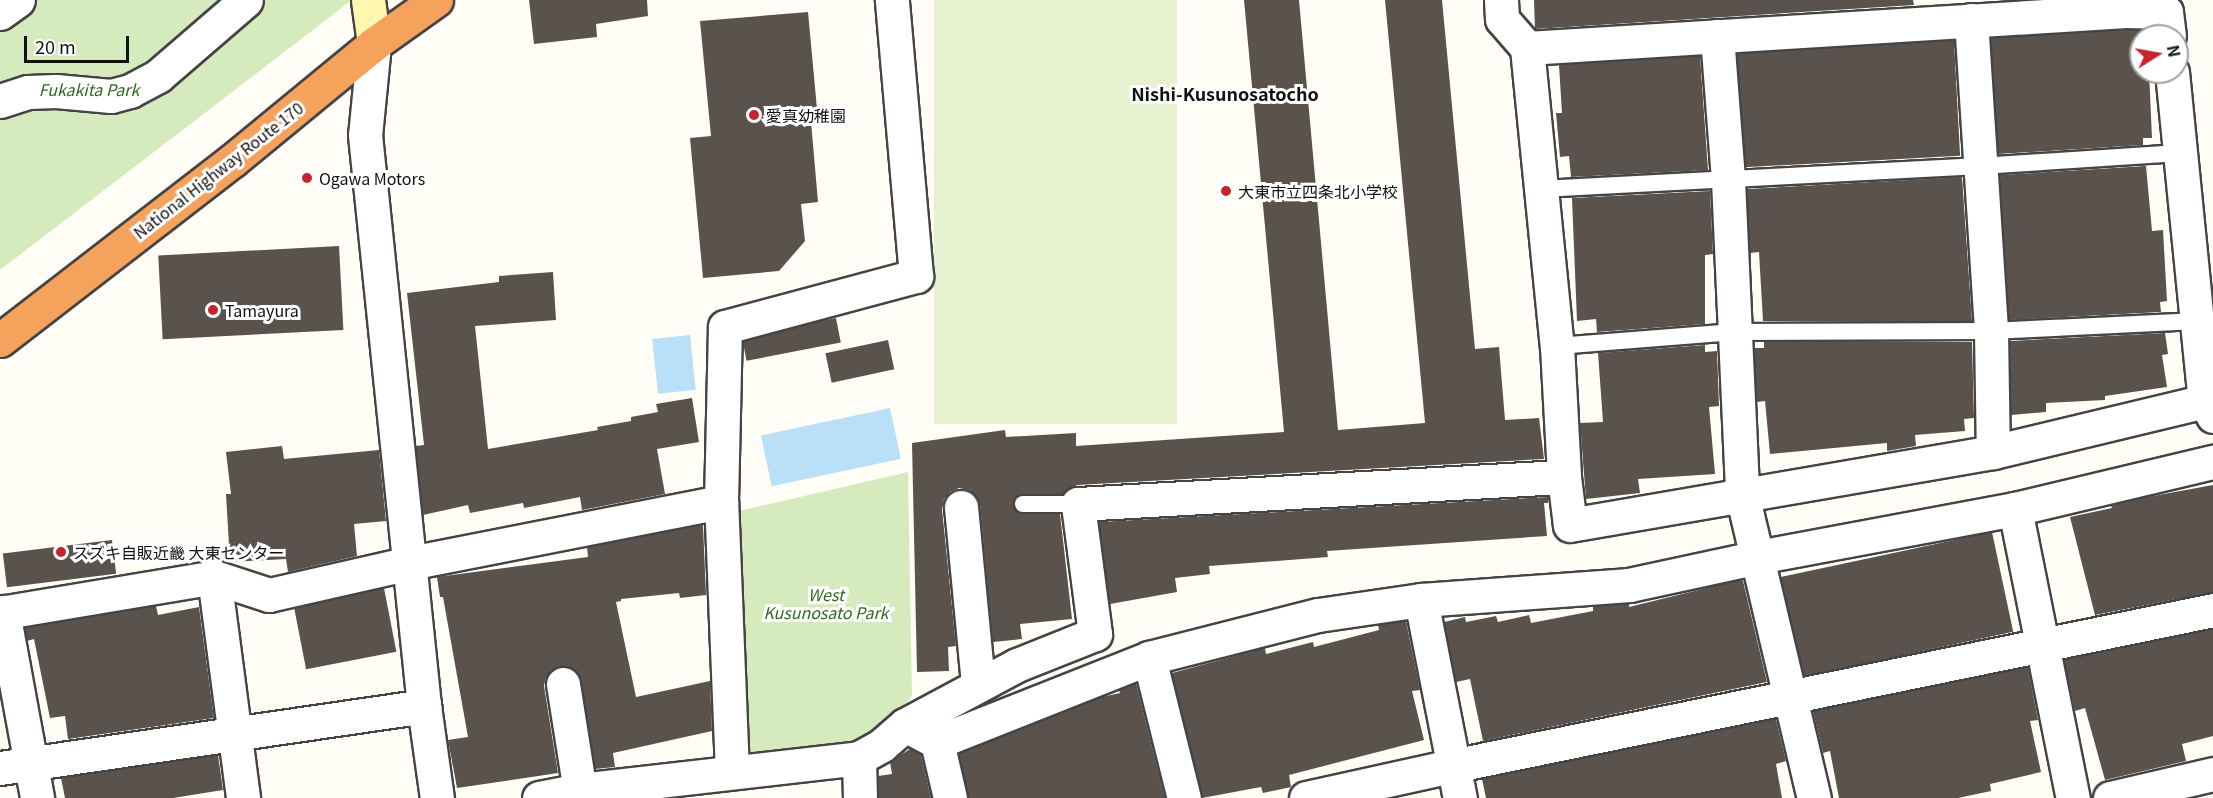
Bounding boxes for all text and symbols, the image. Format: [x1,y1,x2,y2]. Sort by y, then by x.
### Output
scale bar [27,24,132,62]
north arrow [2129,24,2189,84]
text: 20 m [35,33,76,59]
text: N [2162,43,2188,59]
park label: Fukakita Park [39,79,139,99]
district label: Nishi-Kusunosatocho [1131,82,1319,104]
street label: National Highway Route 170 [129,98,307,242]
place label: 愛真幼稚園 [766,105,846,125]
marker: 愛真幼稚園 [747,108,761,122]
place label: Ogawa Motors [319,168,425,188]
marker: Ogawa Motors [300,171,314,185]
place label: 大東市立四条北小学校 [1238,181,1398,201]
marker: 大東市立四条北小学校 [1219,184,1233,198]
place label: Tamayura [225,300,299,320]
marker: Tamayura [206,303,220,317]
place label: スズキ自販近畿 大東センター [73,542,285,562]
marker: スズキ自販近畿 大東センター [54,545,68,559]
park label: West Kusunosato Park [764,584,888,622]

